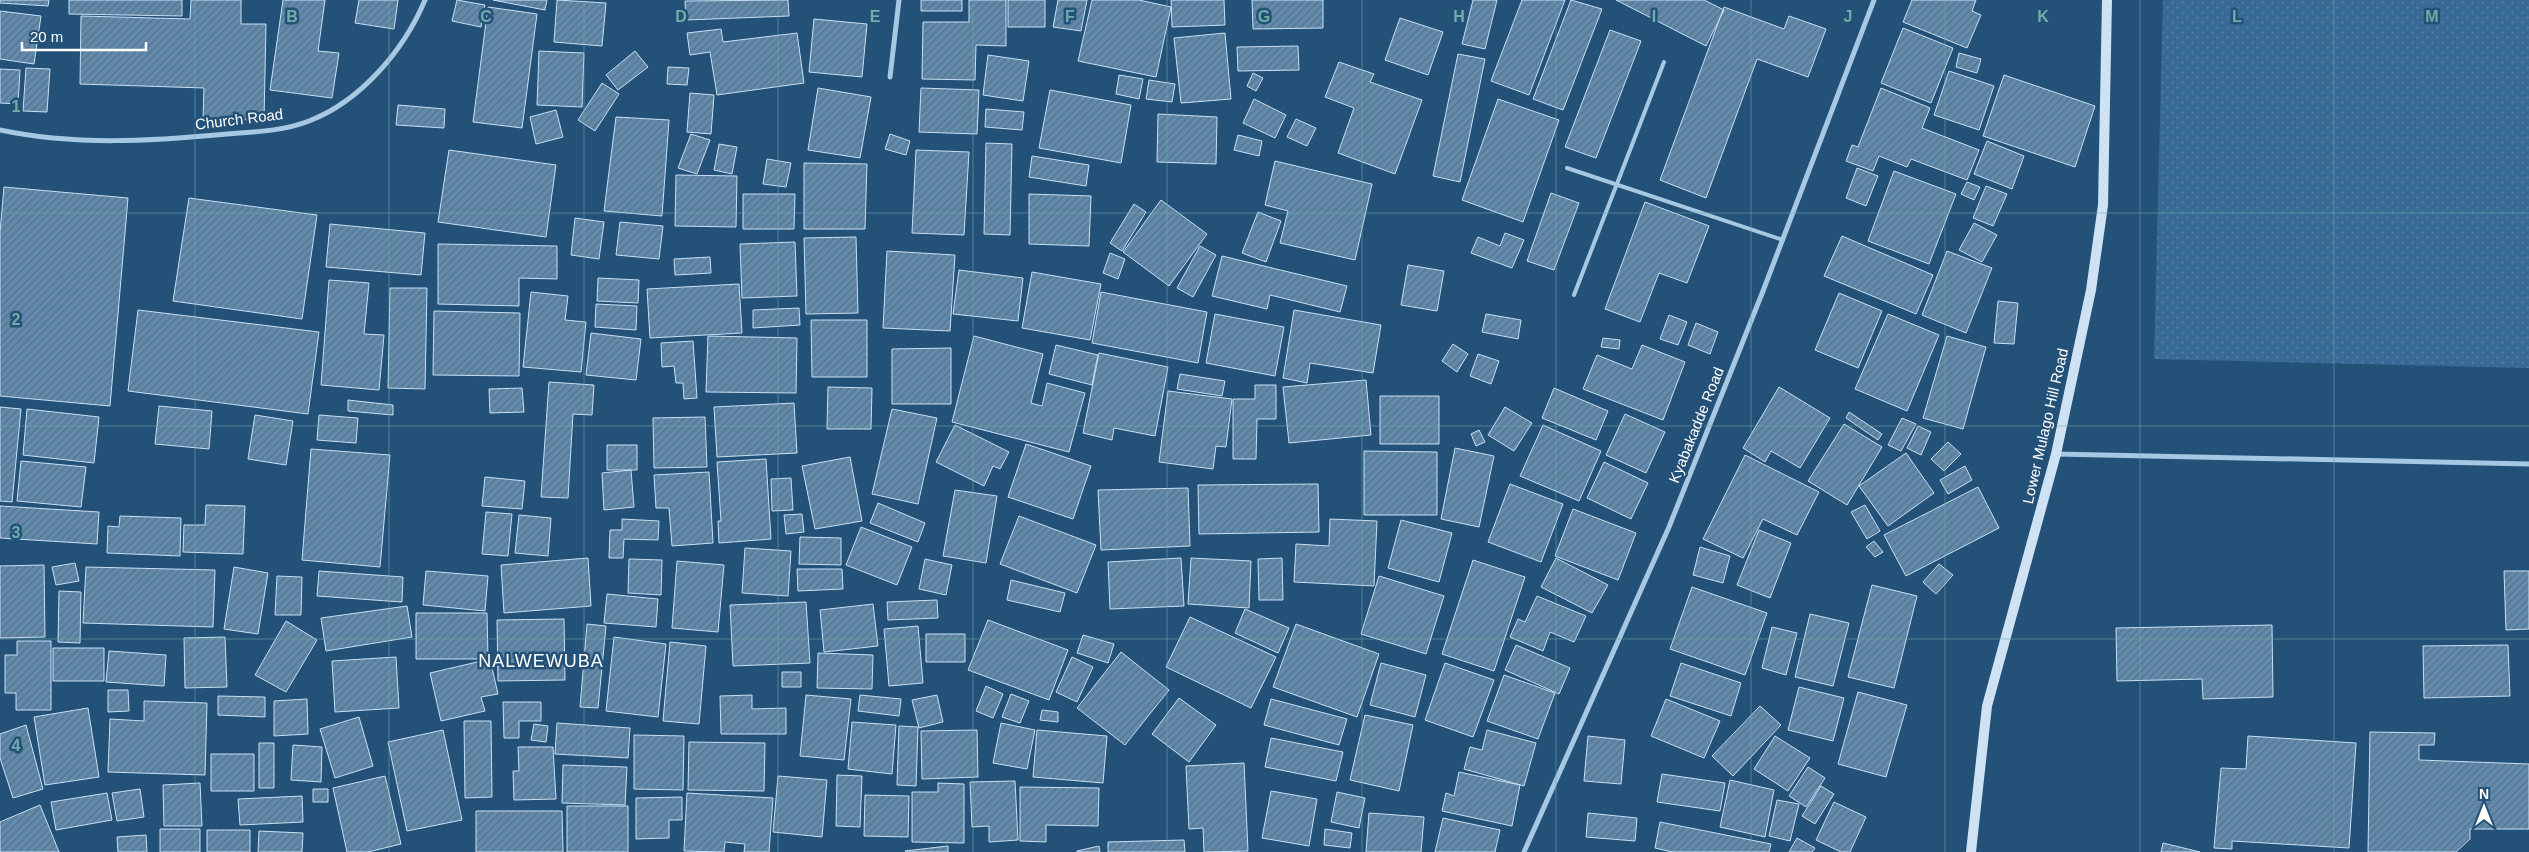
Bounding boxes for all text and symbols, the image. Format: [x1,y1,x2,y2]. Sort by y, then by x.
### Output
text: B [286,8,298,25]
text: C [480,8,492,25]
text: D [675,8,687,25]
text: E [870,8,881,25]
text: F [1065,8,1075,25]
text: G [1258,8,1270,25]
text: H [1453,8,1465,25]
text: I [1652,8,1656,25]
text: J [1844,8,1852,25]
text: K [2037,8,2049,25]
text: L [2232,8,2242,25]
text: M [2425,8,2439,25]
scale bar [22,20,146,52]
text: 20 m [30,28,63,45]
text: 1 [12,98,21,115]
street label: Church Road [194,105,284,133]
text: 2 [12,311,21,328]
street label: Lower Mulago Hill Road [2019,347,2071,505]
street label: Kyabakadde Road [1665,365,1727,485]
text: 3 [12,524,21,541]
district label: NALWEWUBA [478,651,604,671]
text: 4 [12,737,21,754]
north arrow [2459,782,2509,832]
text: N [2479,786,2489,802]

